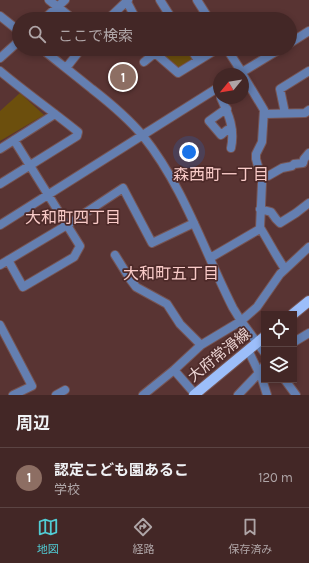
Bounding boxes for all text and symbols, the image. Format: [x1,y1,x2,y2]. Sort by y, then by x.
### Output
search box [12,12,297,56]
icon: search [26,23,48,45]
text: ここで検索 [58,27,133,45]
pin: 1 [110,62,136,92]
north arrow [213,68,249,104]
your location [179,142,199,162]
district label: 森西町一丁目 [173,165,269,184]
district label: 大和町四丁目 [25,208,121,227]
district label: 大和町五丁目 [123,264,219,283]
map controls [261,311,297,383]
button: locate [261,311,297,347]
street label: 大府常滑線 [184,324,254,386]
button: layers [261,347,297,383]
text: 周辺 [16,413,50,433]
text: 認定こども園あるこ [54,461,189,479]
text: 1 [27,470,31,485]
text: 120 m [258,470,293,485]
text: 学校 [54,482,80,497]
tab: 地図 [37,516,59,556]
tab: 経路 [132,516,154,556]
tab: 保存済み [228,516,272,556]

